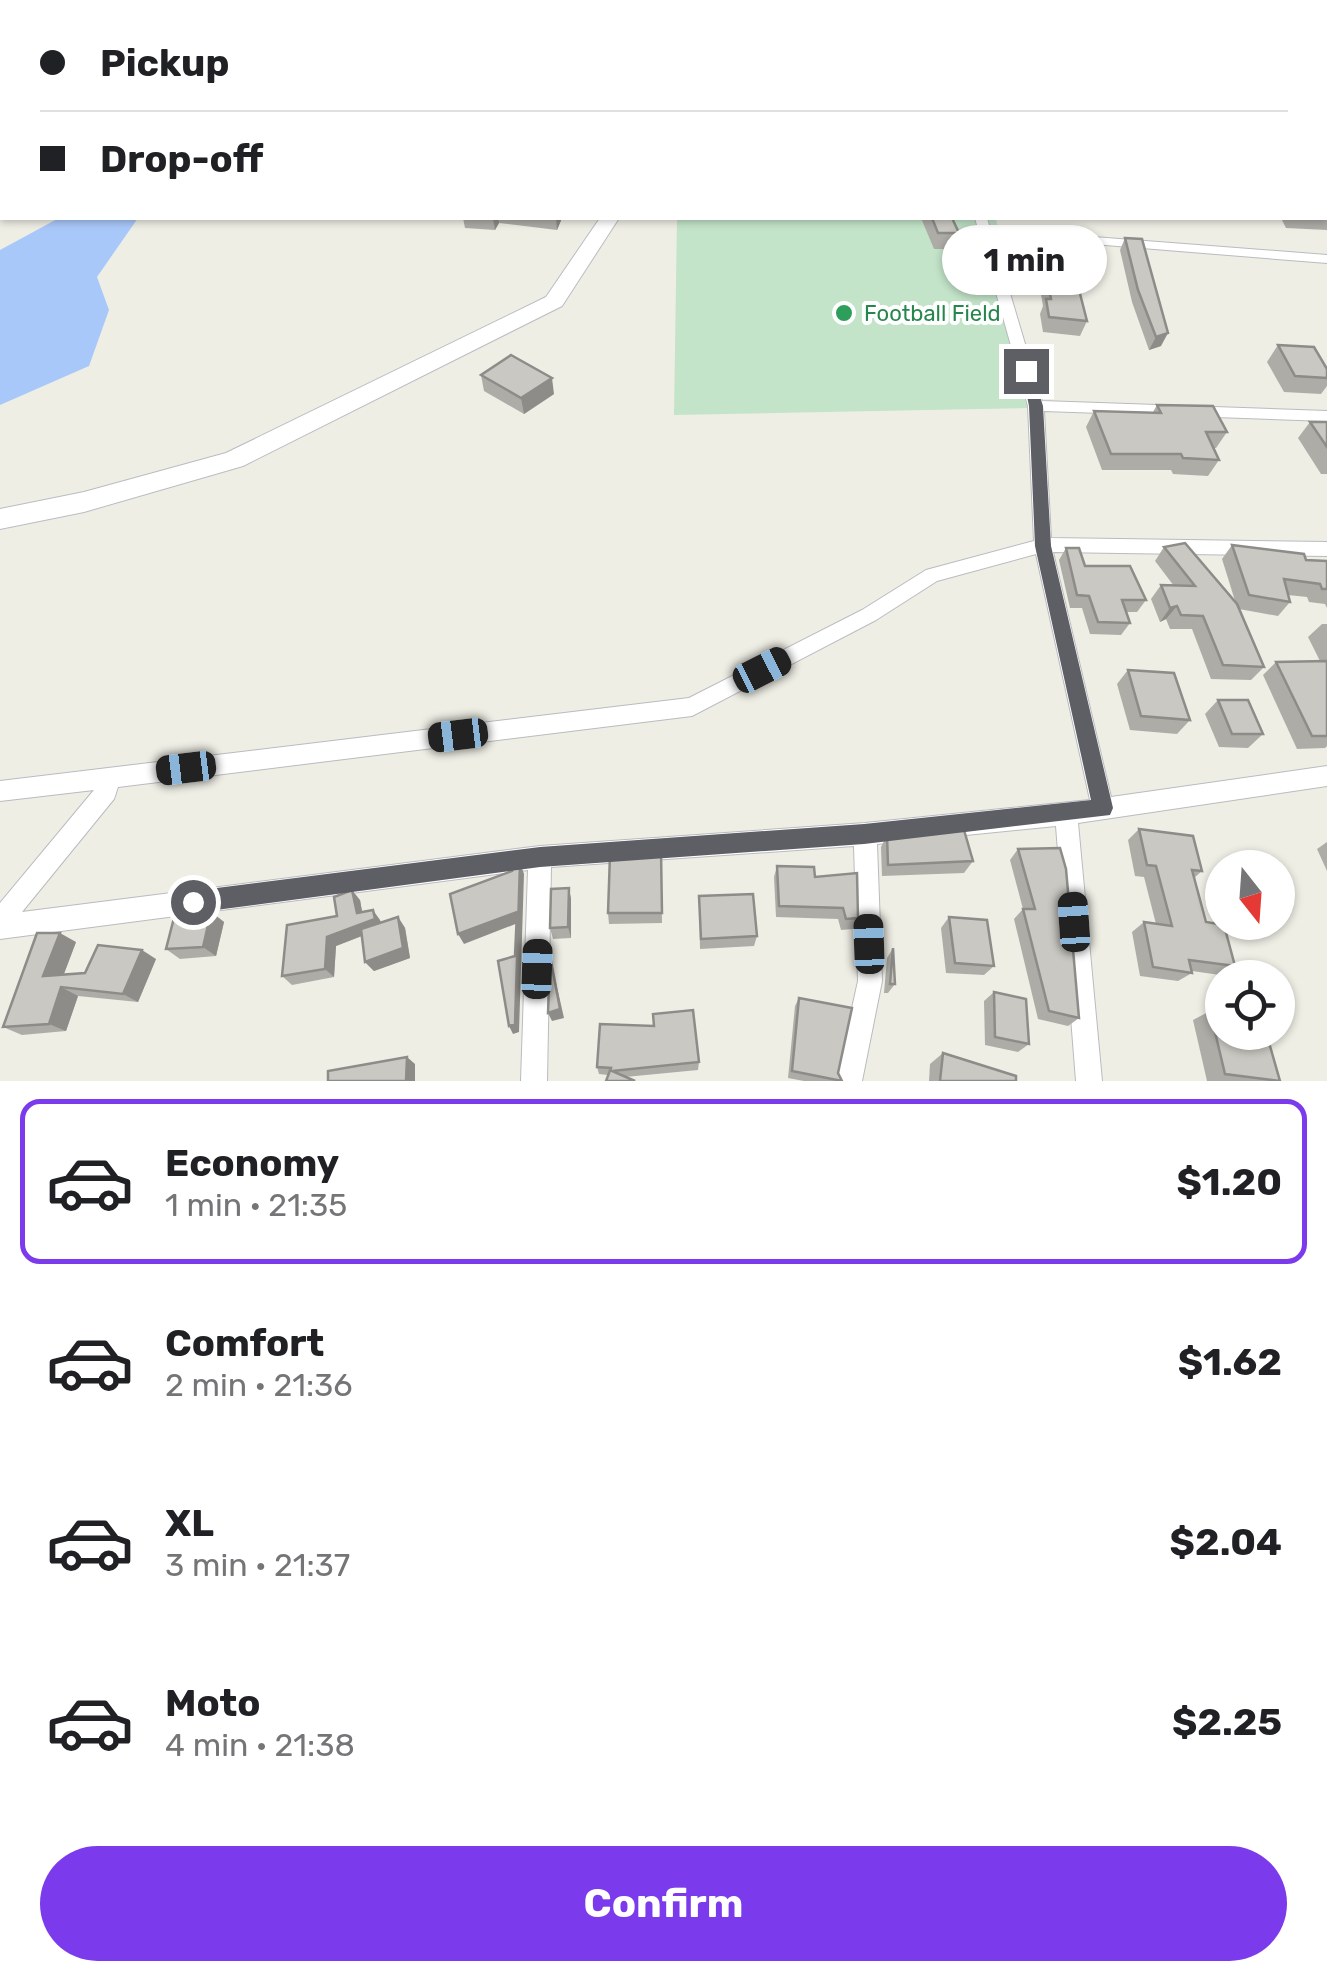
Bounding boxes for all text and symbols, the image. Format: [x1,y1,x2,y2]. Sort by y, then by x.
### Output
text: Pickup [100,40,229,86]
text: Drop-off [100,136,263,182]
callout: 1 min [944,226,1108,296]
text: 1 min [984,241,1065,279]
place label: Football Field [864,300,1001,327]
marker: Football Field [833,302,855,324]
route end [1004,349,1049,394]
car [728,643,796,697]
car [426,716,490,754]
car [154,749,218,787]
north arrow [1205,850,1295,940]
map controls [1205,850,1295,1050]
route start [171,880,216,925]
car [1057,891,1091,953]
car [853,913,885,975]
car [521,938,553,1000]
button: locate [1205,960,1295,1050]
icon: car [45,1137,135,1227]
text: Economy [165,1140,339,1186]
text: $1.20 [1176,1159,1282,1205]
text: 1 min · 21:35 [165,1186,347,1224]
icon: car [45,1317,135,1407]
text: Comfort [165,1320,324,1366]
text: $1.62 [1178,1339,1282,1385]
text: 2 min · 21:36 [165,1366,353,1404]
icon: car [45,1497,135,1587]
text: XL [165,1500,214,1546]
text: $2.04 [1170,1519,1282,1565]
text: 3 min · 21:37 [165,1546,350,1584]
icon: car [45,1677,135,1767]
text: Moto [165,1680,261,1726]
text: $2.25 [1172,1699,1282,1745]
text: 4 min · 21:38 [165,1726,355,1764]
button: Confirm [40,1846,1287,1961]

